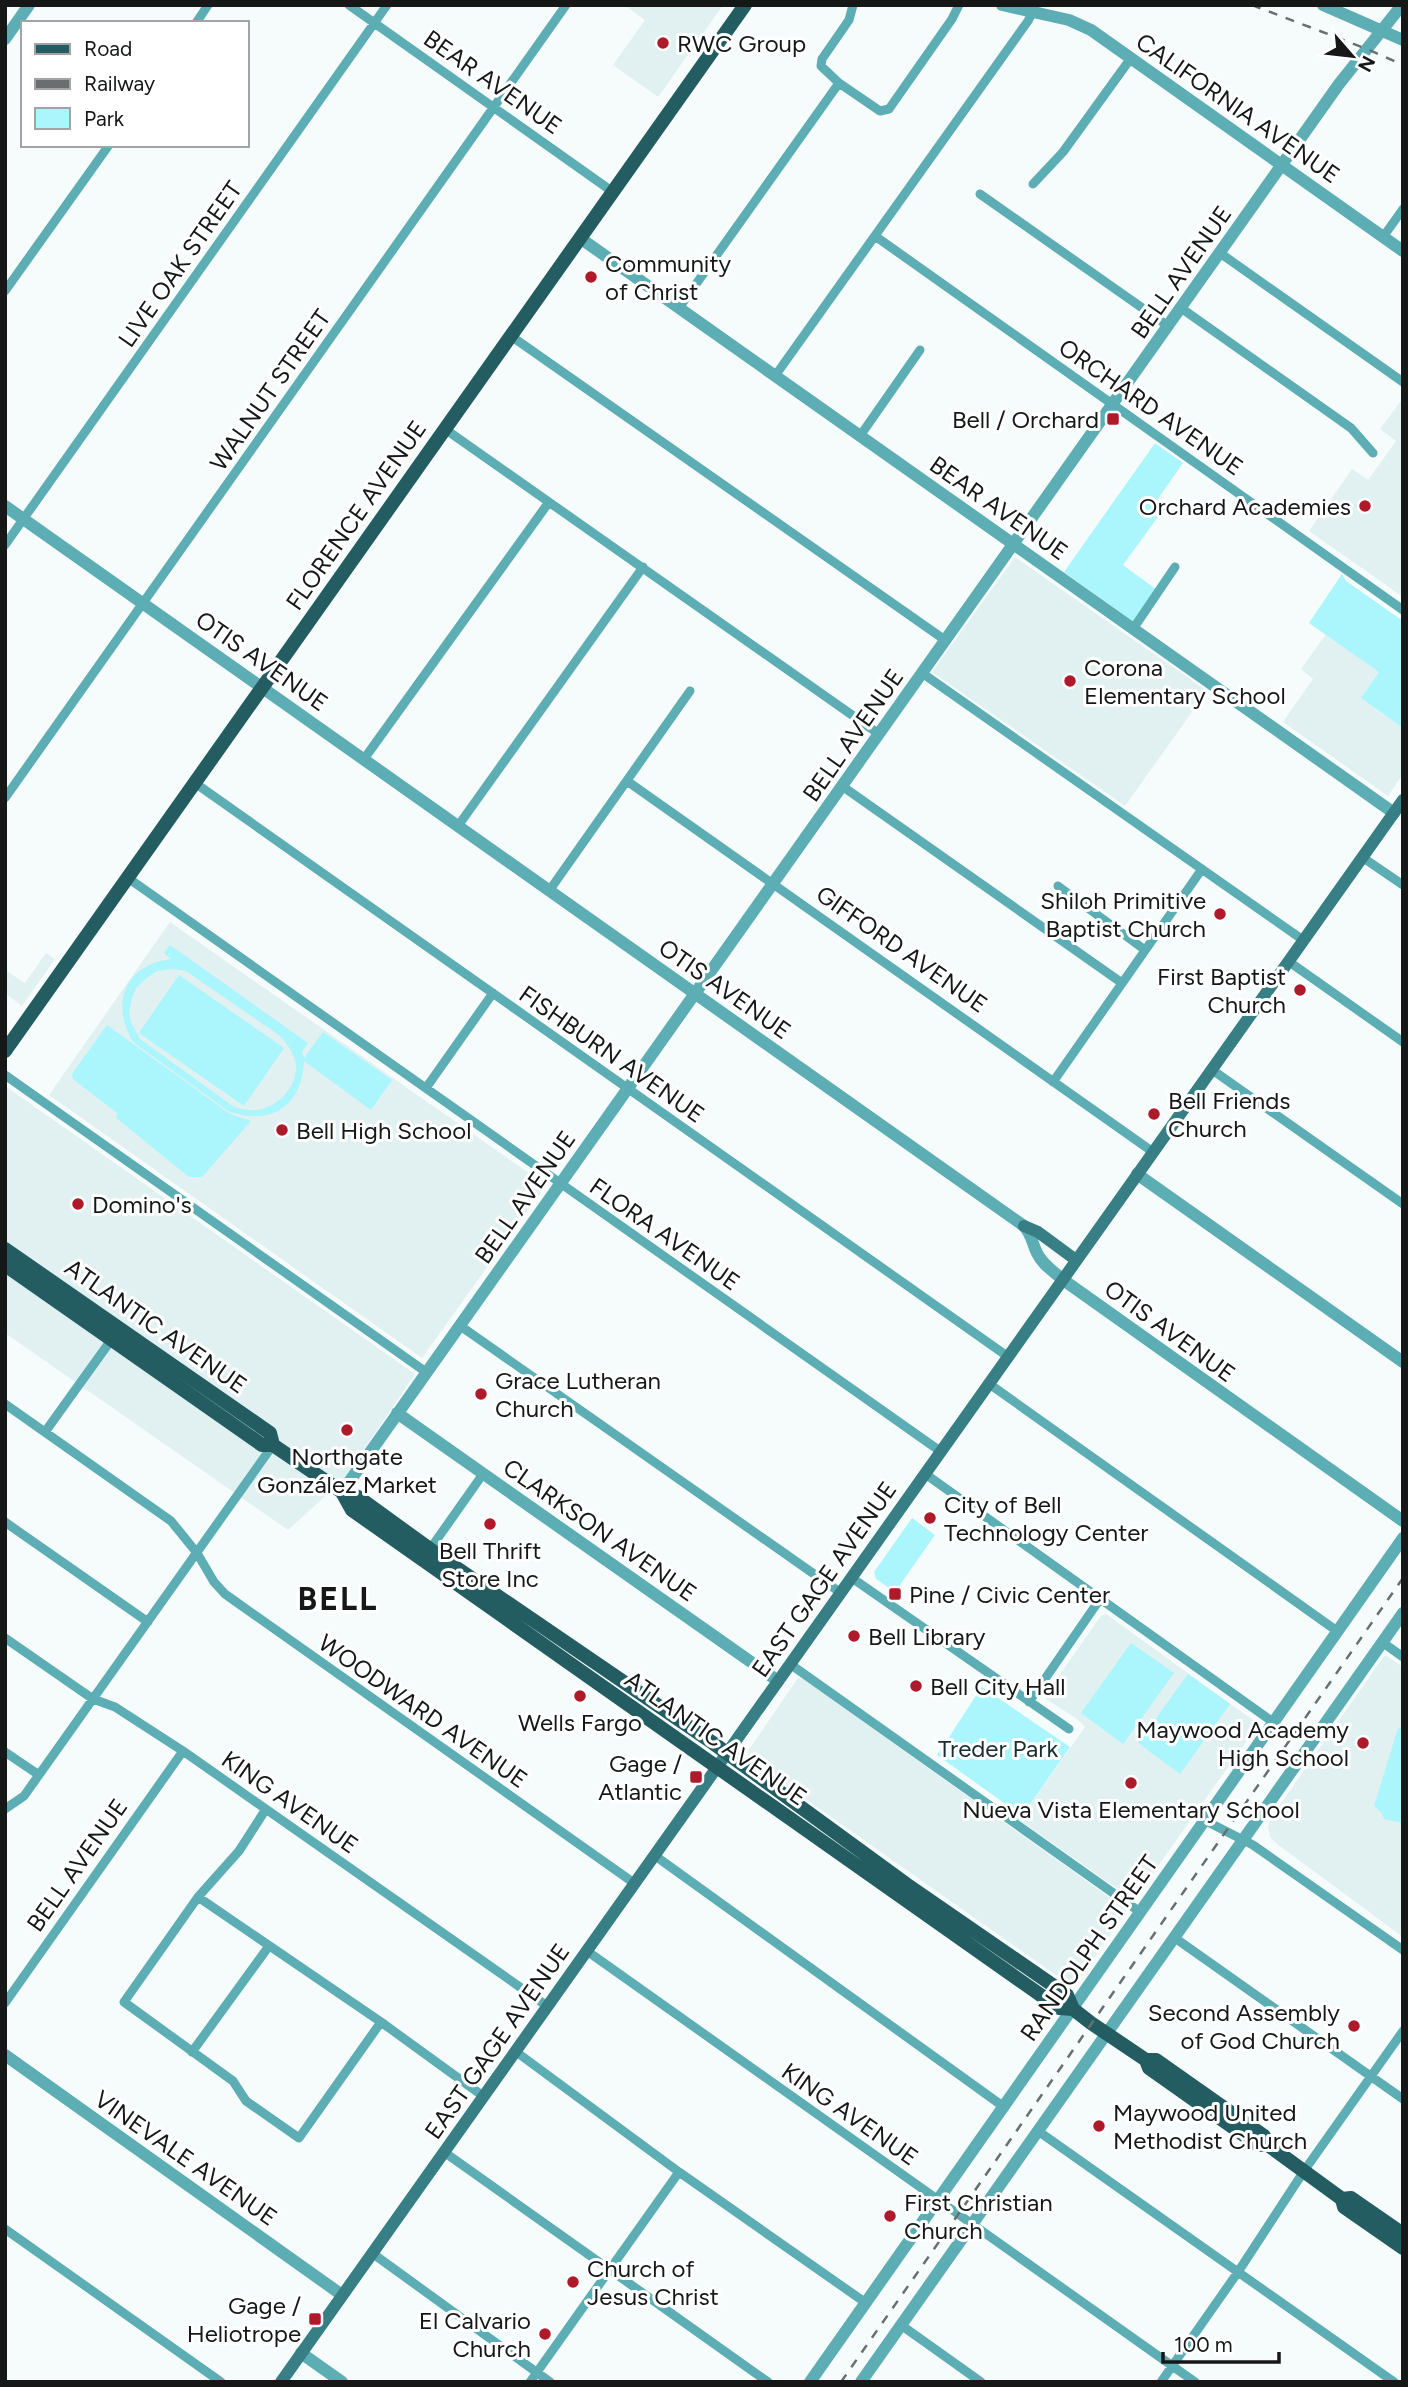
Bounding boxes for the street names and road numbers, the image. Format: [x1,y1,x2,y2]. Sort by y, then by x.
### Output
street label: BEAR AVENUE [418,24,568,140]
street label: CALIFORNIA AVENUE [1130,27,1346,189]
street label: LIVE OAK STREET [112,175,248,353]
street label: BELL AVENUE [1125,200,1237,344]
street label: WALNUT STREET [204,304,336,476]
street label: ORCHARD AVENUE [1053,332,1249,482]
street label: FLORENCE AVENUE [280,415,432,615]
street label: BEAR AVENUE [924,450,1074,566]
street label: OTIS AVENUE [190,605,334,717]
street label: BELL AVENUE [797,663,909,807]
street label: GIFFORD AVENUE [811,879,993,1019]
street label: OTIS AVENUE [653,933,797,1045]
street label: FISHBURN AVENUE [514,979,710,1129]
street label: BELL AVENUE [469,1125,581,1269]
street label: FLORA AVENUE [584,1171,746,1297]
street label: ATLANTIC AVENUE [60,1252,252,1400]
street label: OTIS AVENUE [1099,1274,1241,1388]
street label: CLARKSON AVENUE [498,1452,702,1608]
street label: EAST GAGE AVENUE [746,1476,902,1682]
street label: WOODWARD AVENUE [313,1628,533,1794]
street label: ATLANTIC AVENUE [620,1664,812,1812]
street label: KING AVENUE [216,1744,364,1860]
street label: BELL AVENUE [21,1793,133,1937]
street label: RANDOLPH STREET [1014,1850,1164,2046]
street label: EAST GAGE AVENUE [419,1938,575,2144]
street label: KING AVENUE [776,2056,924,2172]
street label: VINEVALE AVENUE [89,2084,283,2232]

